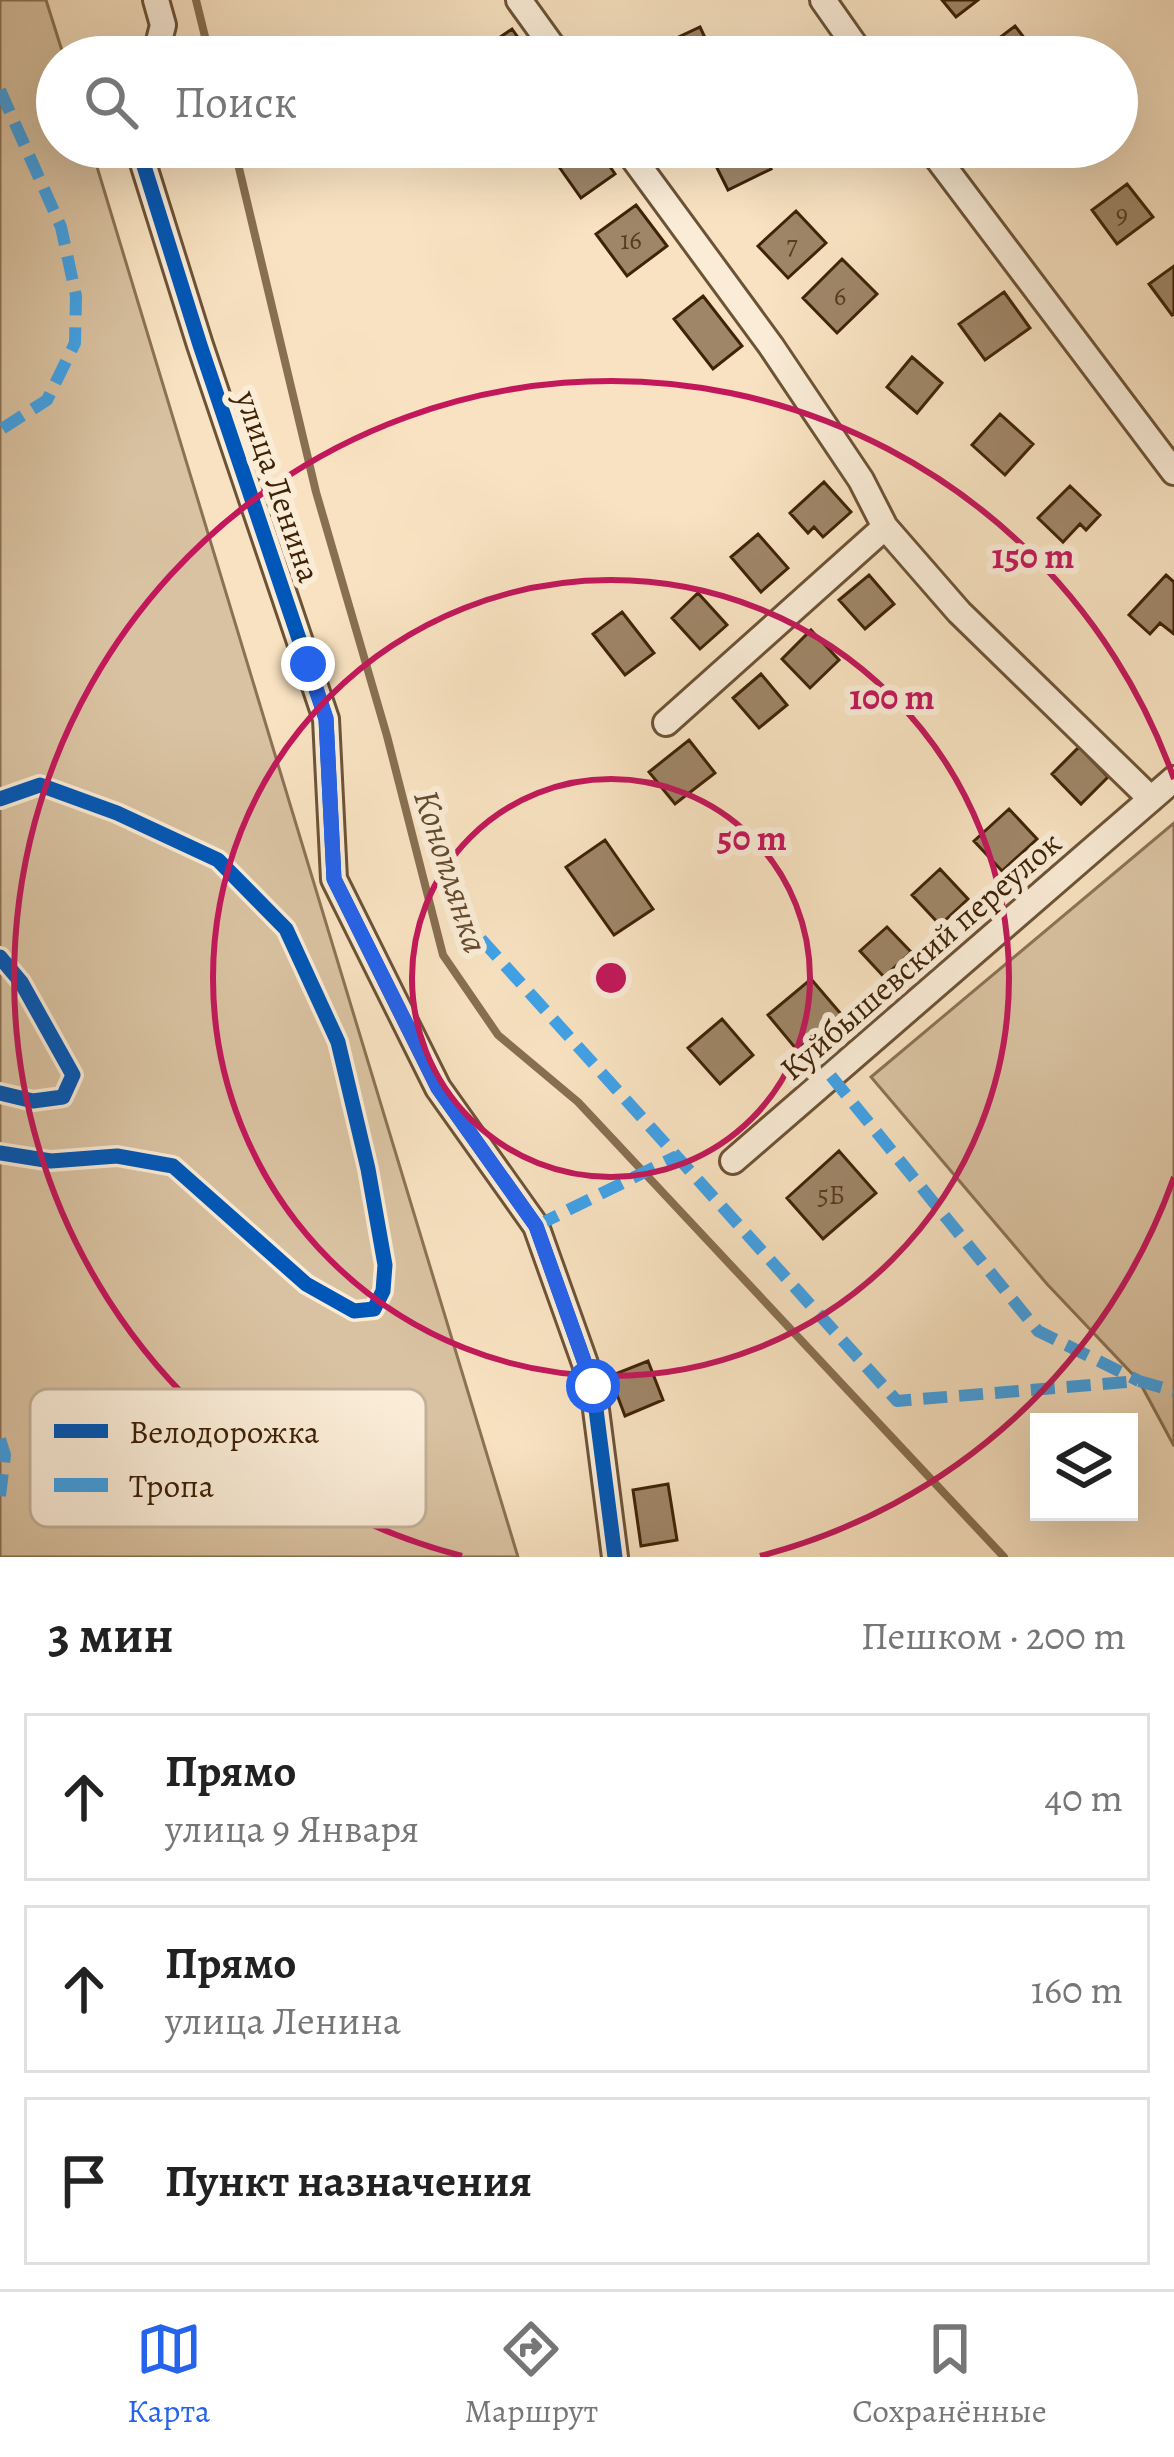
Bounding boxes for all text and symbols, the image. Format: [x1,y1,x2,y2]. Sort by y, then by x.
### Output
search box [36,36,1138,168]
icon: search [78,69,144,135]
text: Поиск [174,71,297,133]
house number: 9 [1116,196,1128,232]
house number: 16 [620,222,642,258]
house number: 7 [786,227,798,263]
house number: 6 [834,278,846,314]
street label: улица Ленина [224,384,333,589]
text: 150 m [992,531,1074,580]
route end [281,637,335,691]
text: 100 m [849,672,935,721]
water label: Коноплянка [402,783,501,959]
text: 50 m [717,813,787,862]
street label: Куйбышевский переулок [770,821,1071,1090]
centre of rings [590,957,632,999]
house number: 5Б [817,1177,845,1213]
route start [566,1359,620,1413]
legend [30,1389,426,1527]
text: Велодорожка [129,1409,320,1454]
map controls [1030,1413,1138,1521]
button: layers [1030,1413,1138,1521]
text: Тропа [129,1463,215,1508]
text: 3 мин [48,1600,174,1670]
text: Пешком · 200 m [861,1609,1126,1662]
text: Прямо [165,1740,296,1802]
icon: ahead [51,1764,117,1830]
text: 40 m [1044,1771,1123,1824]
text: улица 9 Января [165,1802,419,1855]
text: Прямо [165,1932,296,1994]
icon: ahead [51,1956,117,2022]
text: 160 m [1031,1963,1123,2016]
text: улица Ленина [165,1994,401,2047]
icon: arrive [51,2148,117,2214]
text: Пункт назначения [165,2150,532,2212]
tab: Карта [127,2316,210,2433]
tab: Маршрут [465,2316,598,2433]
tab: Сохранённые [852,2316,1047,2433]

